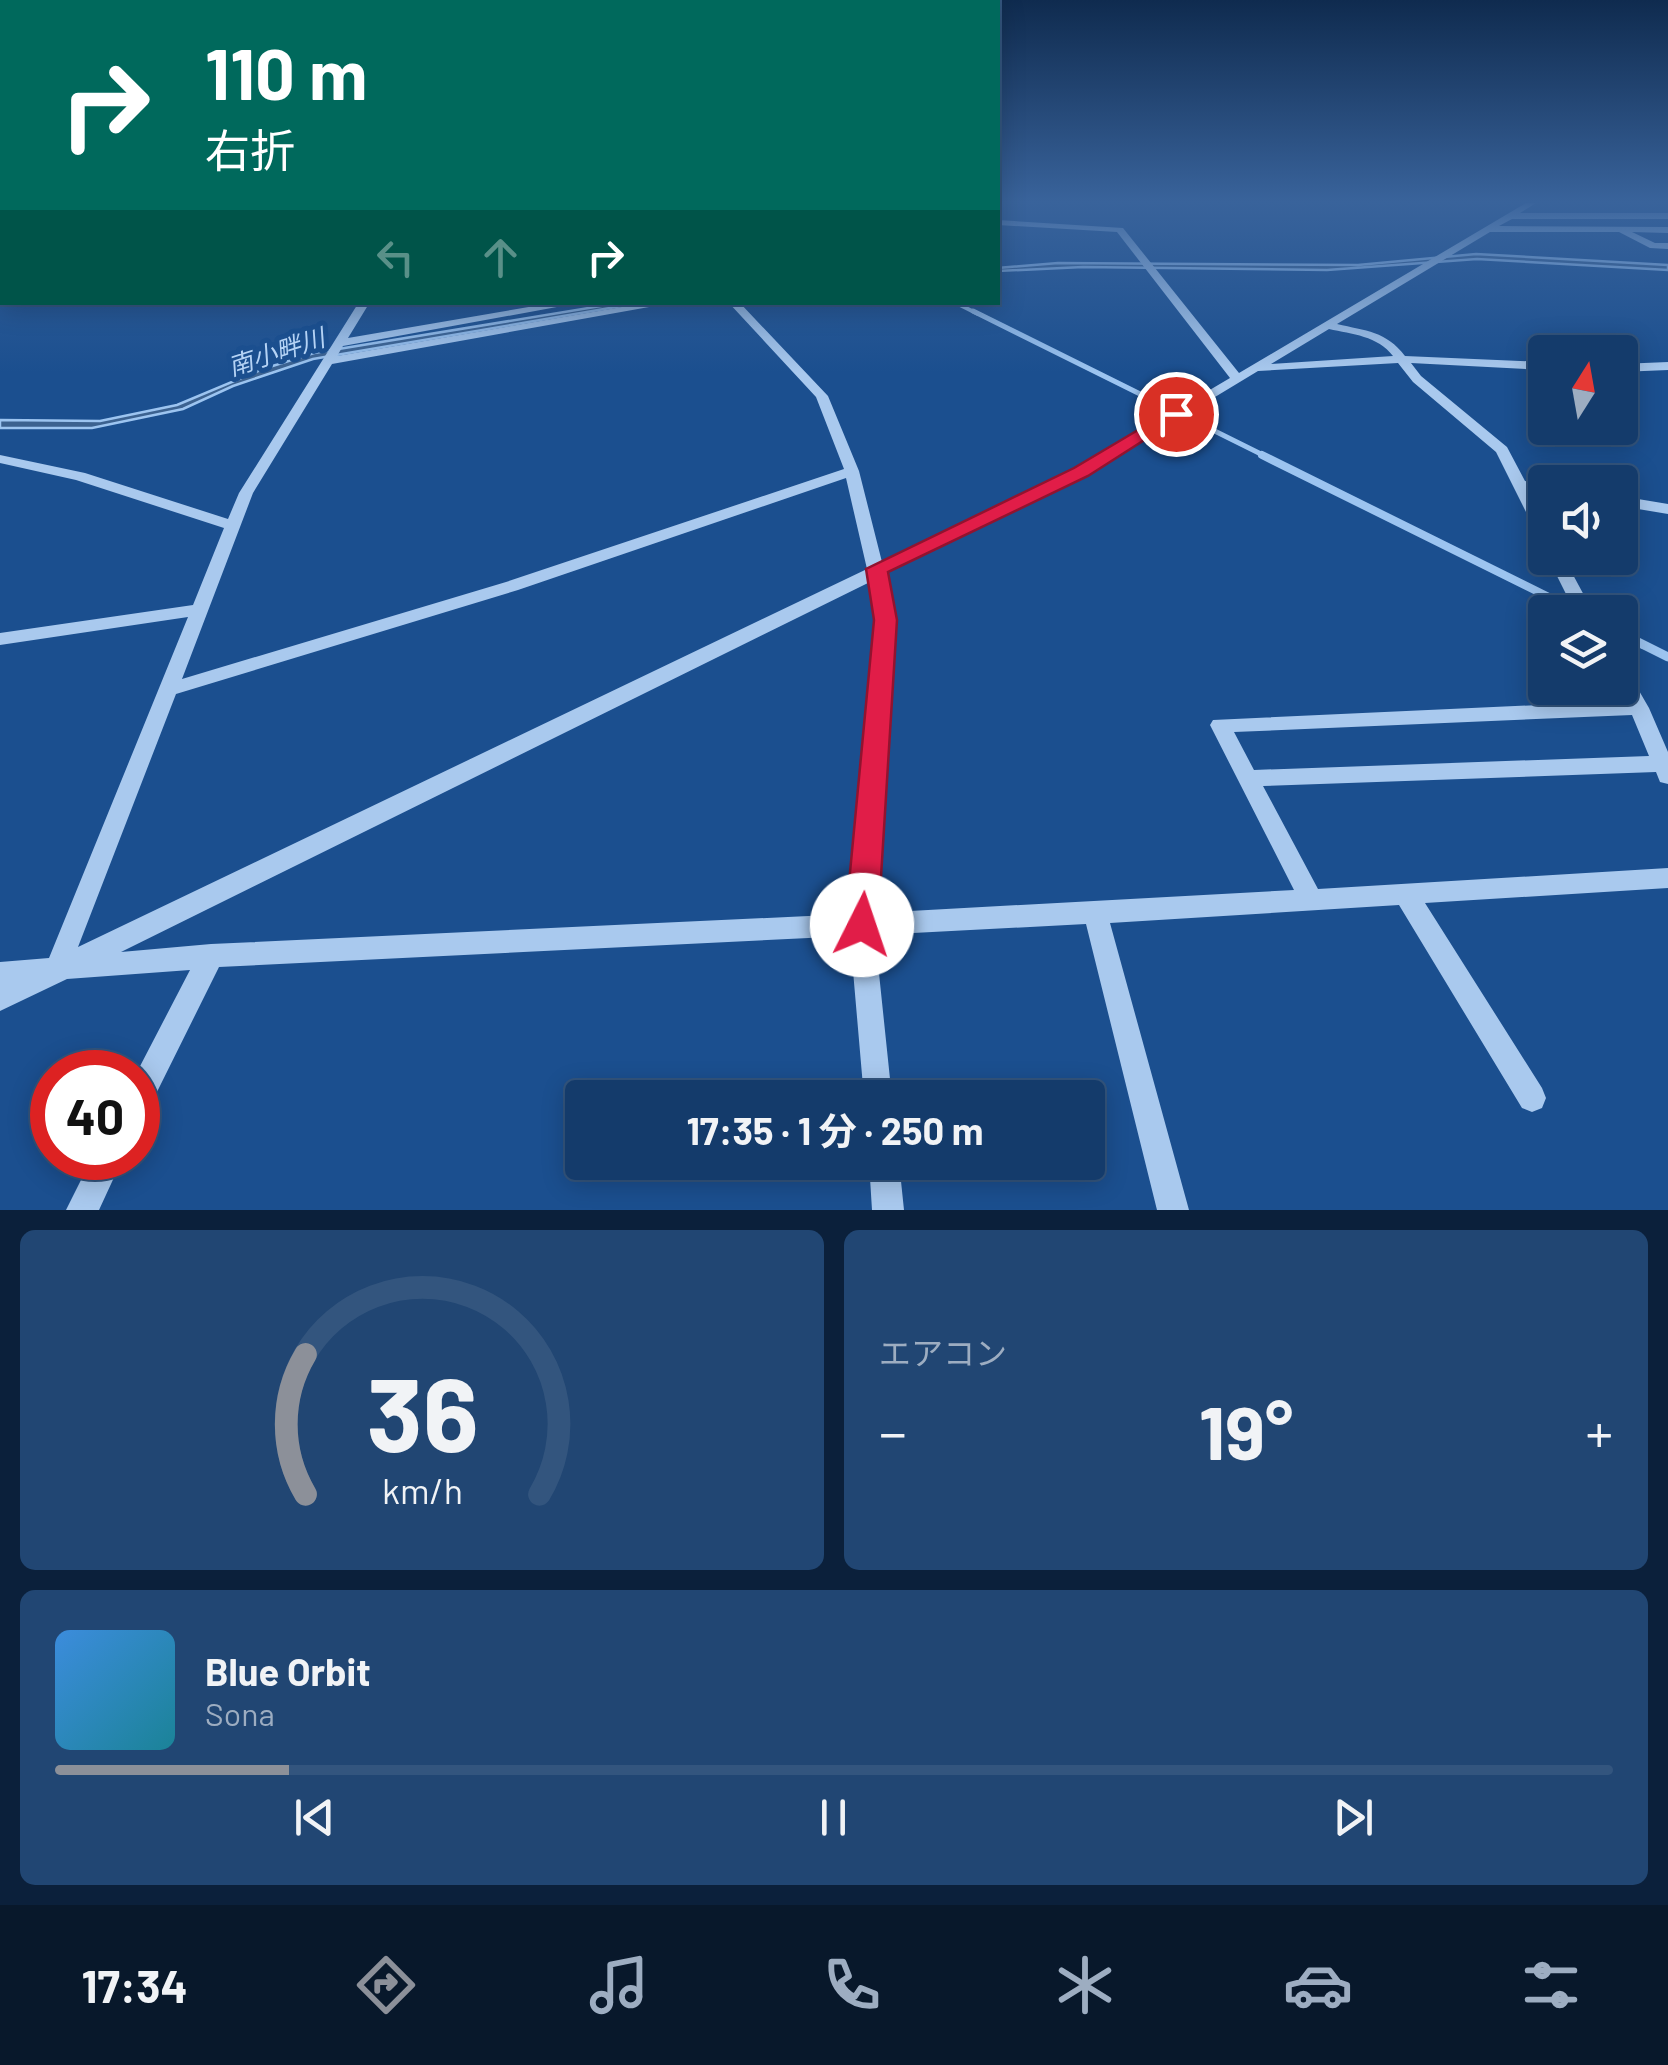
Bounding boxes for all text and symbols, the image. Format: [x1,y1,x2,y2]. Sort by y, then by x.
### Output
text: 110 m [205,30,367,114]
icon: right [40,40,170,170]
text: 右折 [205,122,295,176]
icon: left [368,230,423,285]
icon: ahead [473,230,528,285]
icon: right [578,230,633,285]
water label: 南小畔川 [224,320,331,381]
north arrow [1528,335,1638,445]
map controls [1528,335,1638,705]
pin [1134,372,1219,457]
icon: arrive [1149,387,1204,442]
button: sound [1528,465,1638,575]
button: layers [1528,595,1638,705]
position arrow [810,873,914,977]
speed limit sign: 40 [30,1050,160,1180]
text: 17:35 · 1 分 · 250 m [686,1107,984,1153]
text: エアコン [879,1333,1007,1371]
text: 36 [366,1348,478,1473]
text: 19° [1199,1385,1293,1475]
text: − [879,1398,907,1464]
text: + [1585,1398,1613,1464]
text: km/h [382,1468,462,1511]
text: Blue Orbit [205,1648,371,1694]
text: Sona [205,1694,275,1732]
icon: previous [287,1790,342,1845]
icon: pause [806,1790,861,1845]
icon: next [1326,1790,1381,1845]
icon: directions [351,1950,421,2020]
icon: music [584,1950,654,2020]
icon: phone [817,1950,887,2020]
icon: climate [1050,1950,1120,2020]
icon: car [1283,1950,1353,2020]
icon: filters [1516,1950,1586,2020]
text: 17:34 [82,1958,188,2012]

